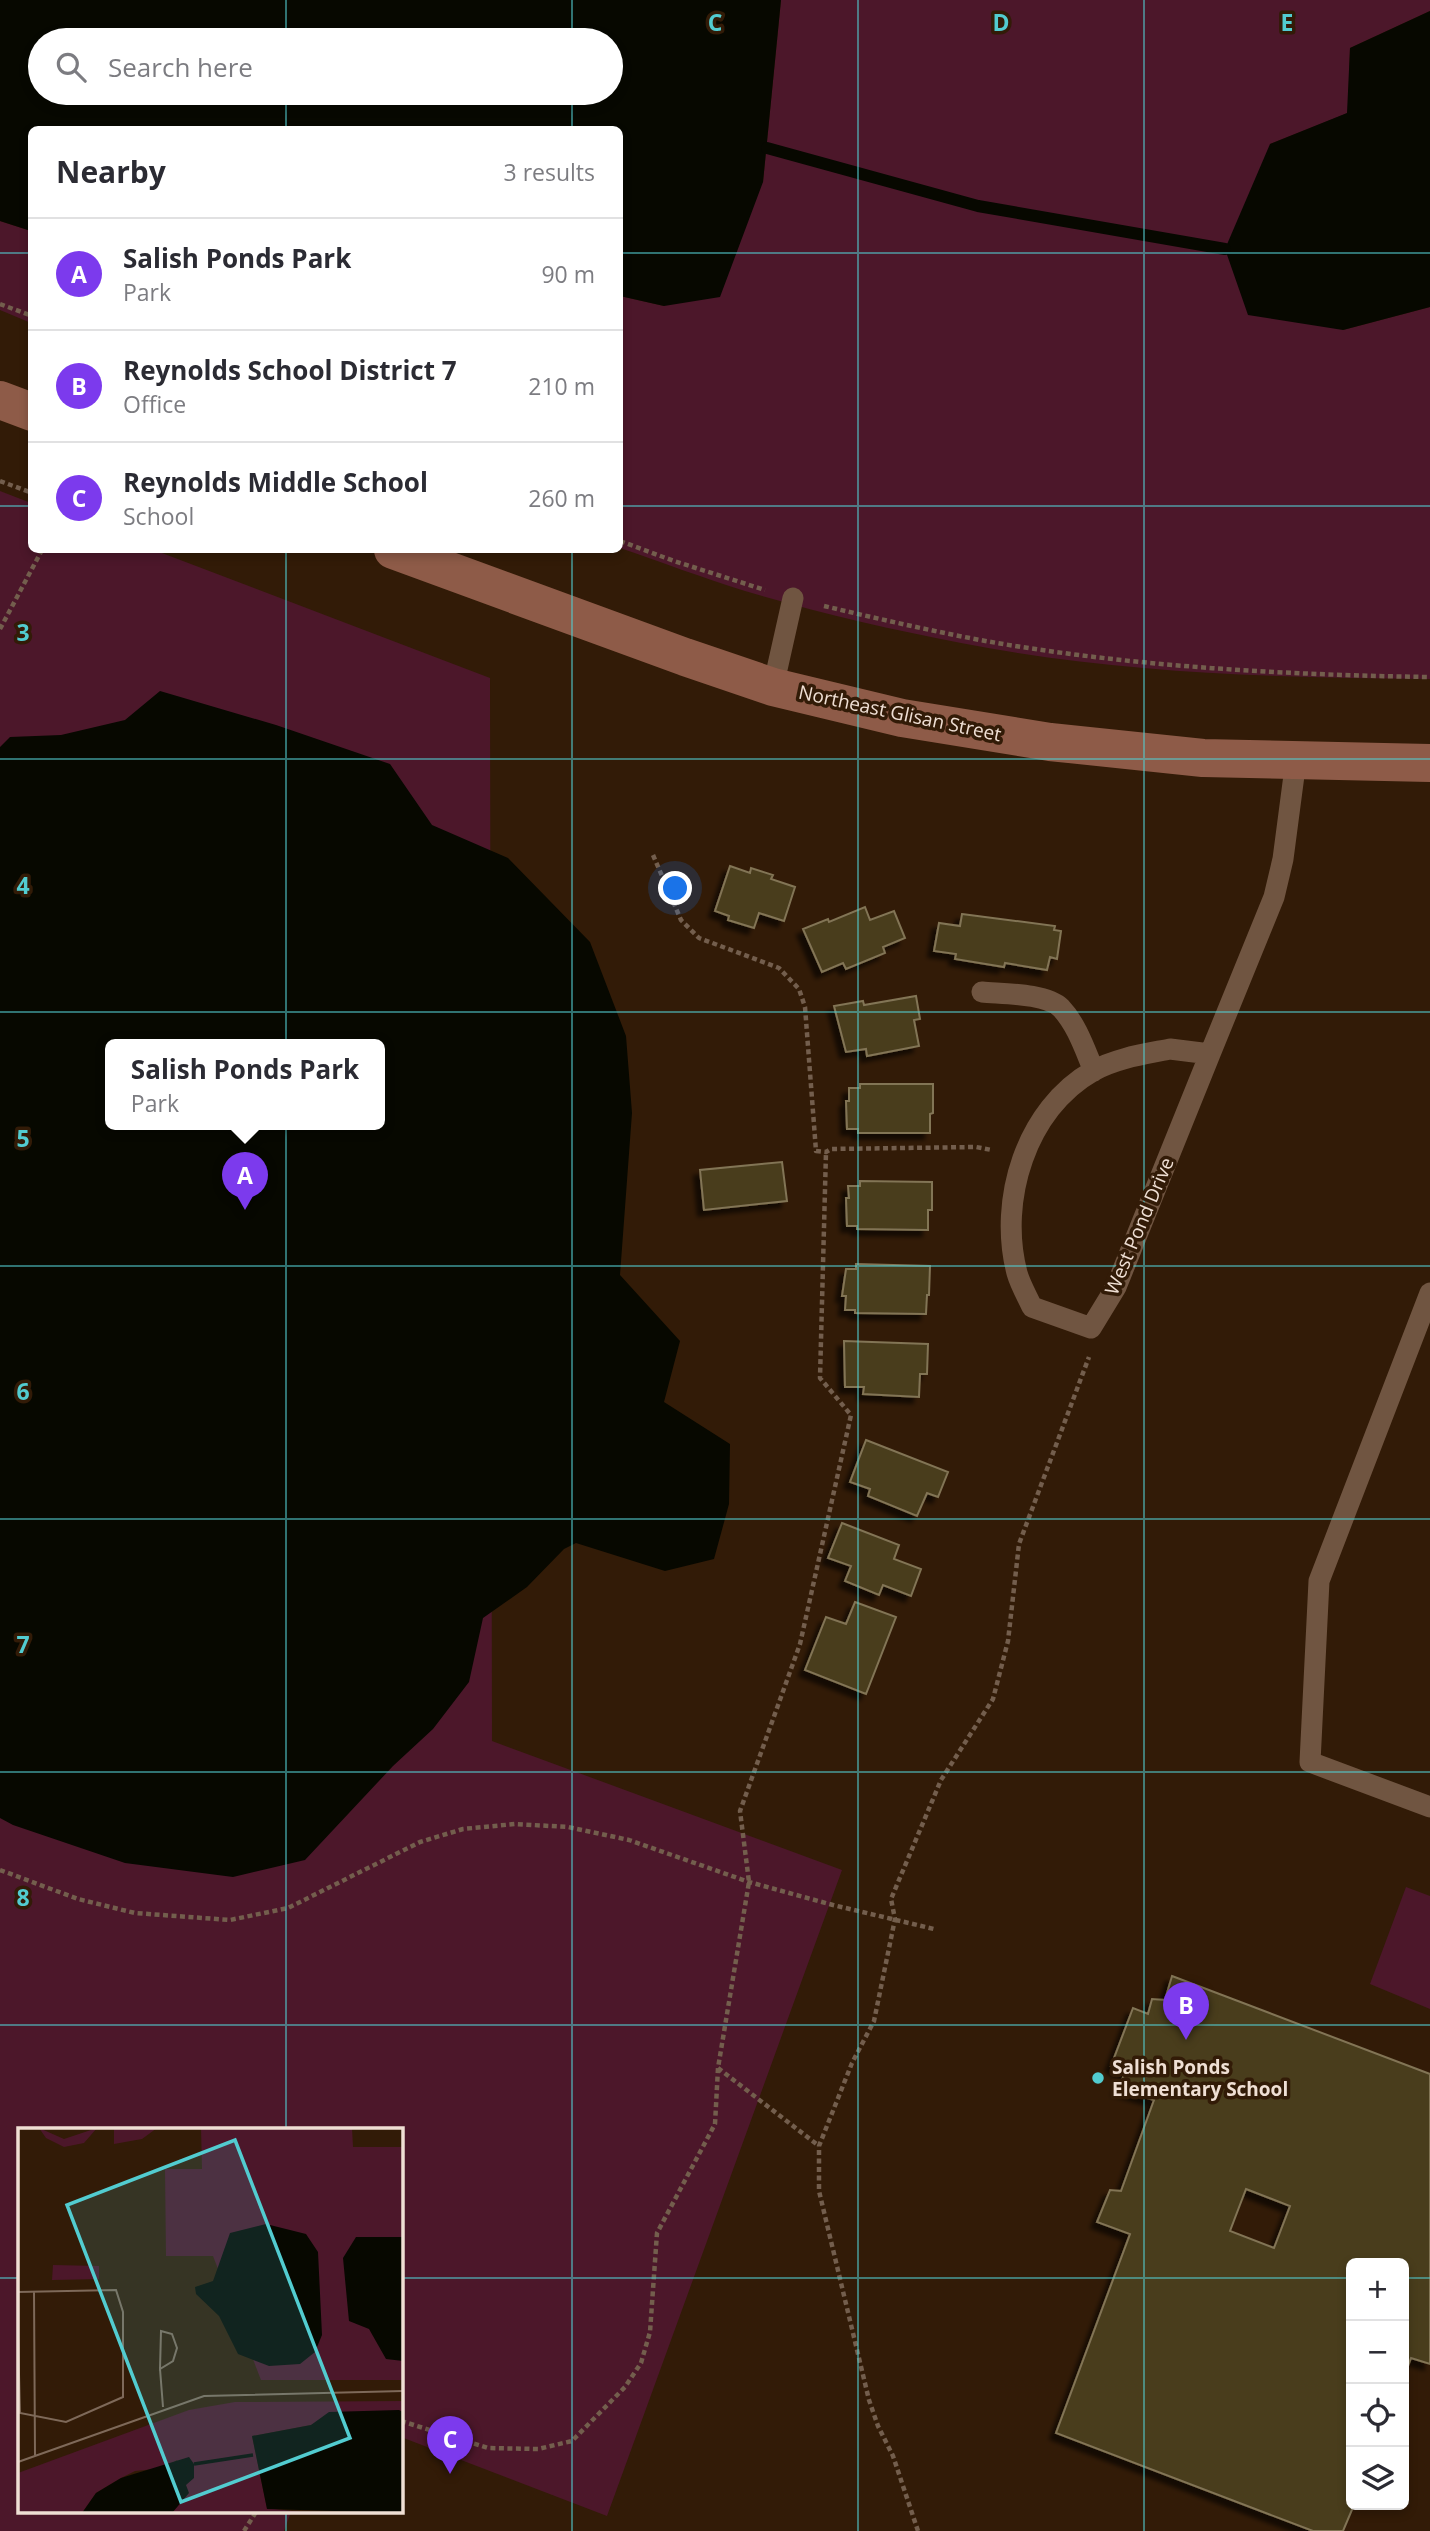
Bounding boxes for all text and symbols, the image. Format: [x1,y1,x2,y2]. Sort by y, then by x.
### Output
text: C [708,6,722,38]
text: D [992,6,1010,38]
text: E [1281,6,1293,38]
search box [28,28,623,105]
icon: search [52,48,90,86]
text: Search here [108,49,253,85]
text: Nearby [56,151,166,192]
text: 3 results [504,156,595,188]
text: Salish Ponds Park [123,240,351,276]
text: A [71,258,87,290]
text: 90 m [541,258,595,290]
text: Park [123,276,171,308]
text: Reynolds School District 7 [123,352,457,388]
text: B [71,370,87,402]
text: 210 m [528,370,595,402]
text: Office [123,388,186,420]
text: Reynolds Middle School [123,464,428,500]
text: C [72,482,86,514]
text: 260 m [528,482,595,514]
text: School [123,500,194,532]
text: 3 [16,616,30,648]
street label: Northeast Glisan Street [796,679,1004,747]
text: 4 [16,869,30,901]
your location [658,871,692,905]
popup [105,1039,385,1130]
text: Salish Ponds Park [131,1051,359,1087]
text: Park [131,1087,179,1119]
text: 5 [16,1122,30,1154]
pin: A [222,1152,268,1210]
street label: West Pond Drive [1098,1153,1180,1299]
text: 6 [16,1375,30,1407]
text: 7 [16,1628,30,1660]
text: 8 [16,1881,30,1913]
pin: B [1163,1982,1209,2040]
place label: Salish Ponds Elementary School [1112,2054,1288,2102]
marker: Salish Ponds Elementary School [1090,2070,1106,2086]
inset map [18,2128,402,2514]
map controls [1346,2258,1409,2510]
button: + [1346,2258,1409,2321]
button: − [1346,2321,1409,2384]
button: locate [1346,2384,1409,2447]
pin: C [427,2416,473,2474]
button: layers [1346,2447,1409,2510]

